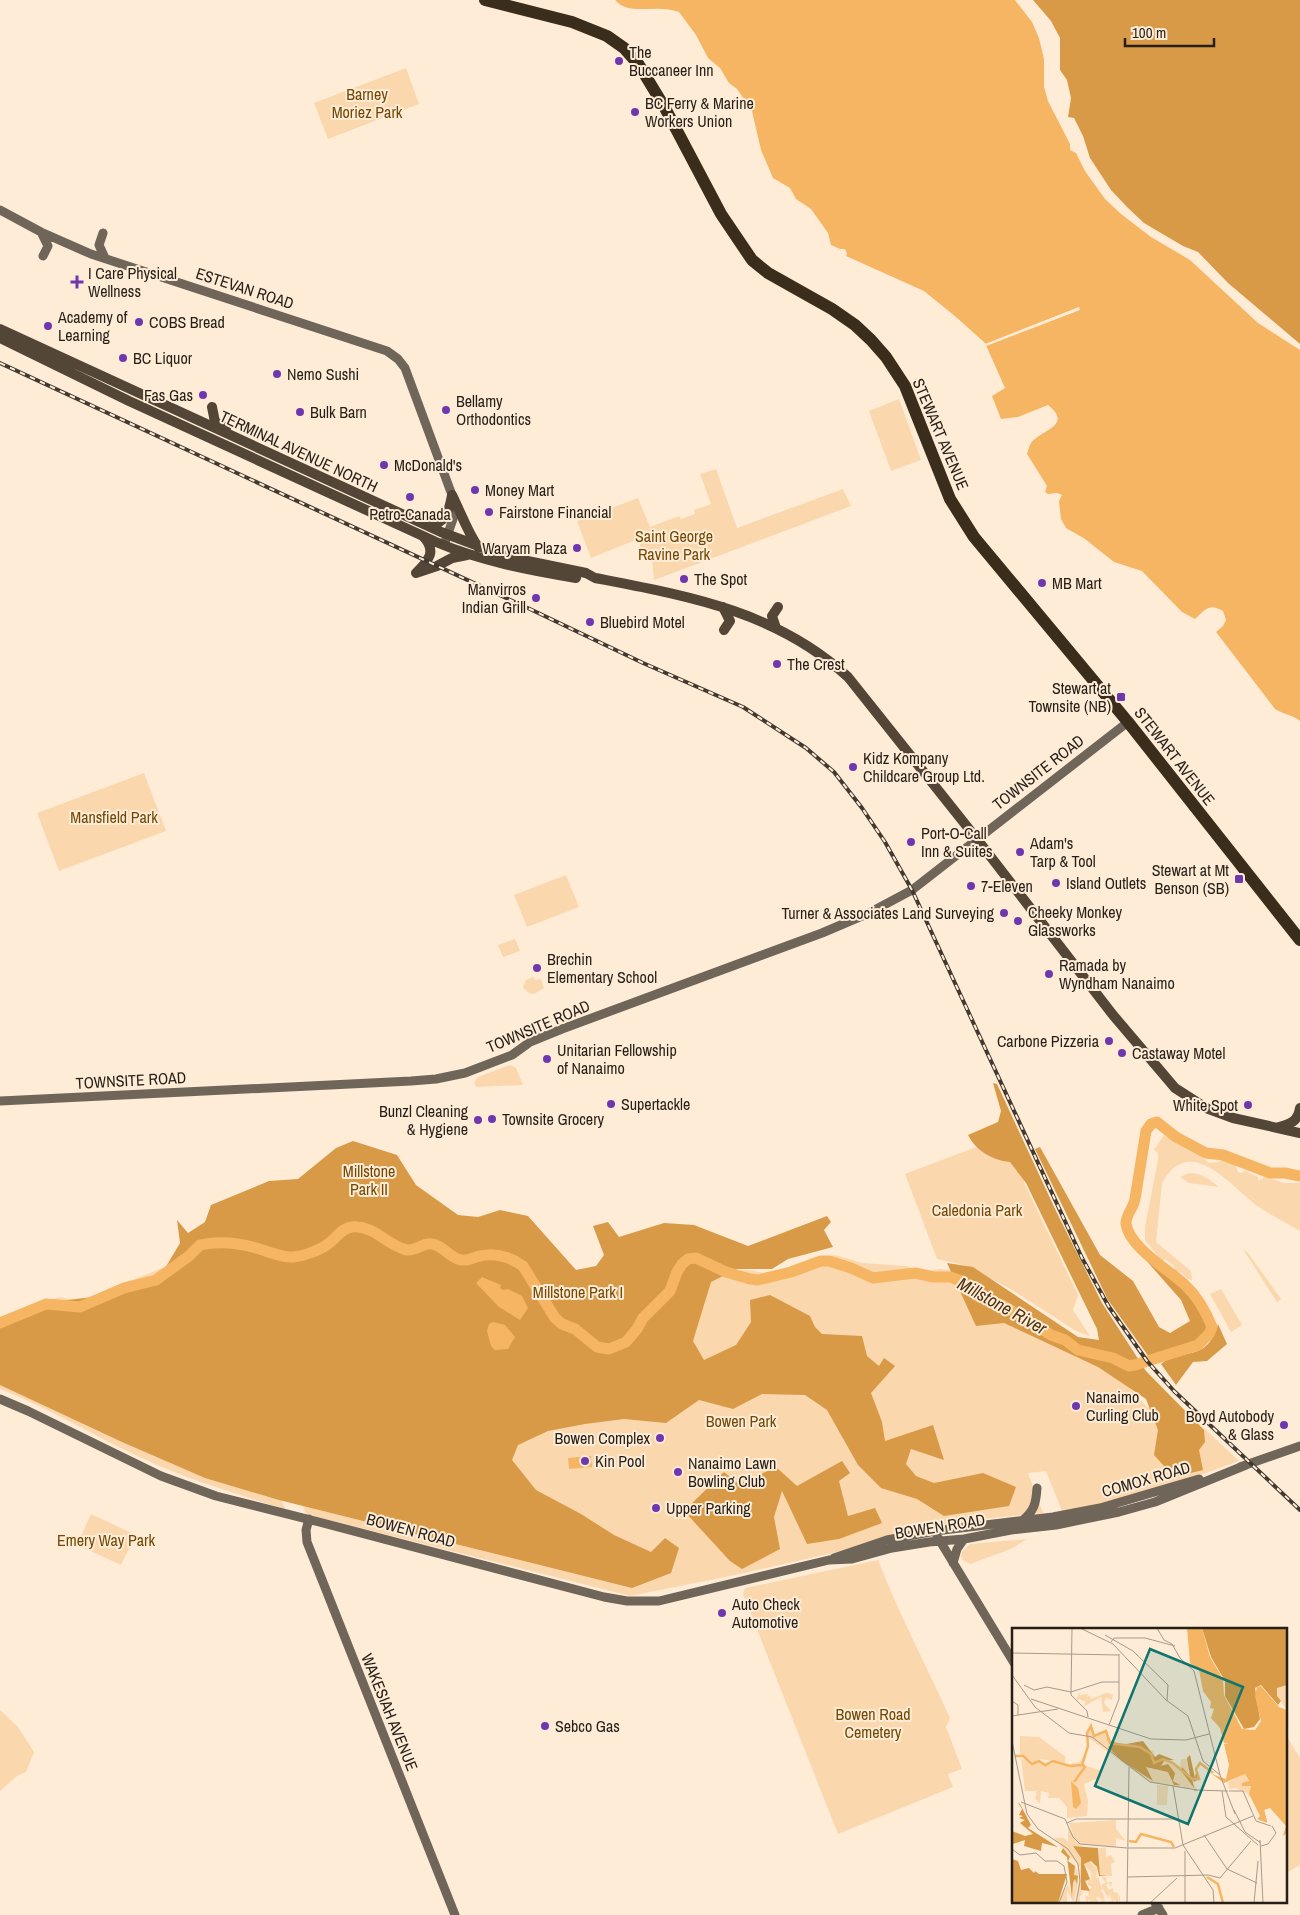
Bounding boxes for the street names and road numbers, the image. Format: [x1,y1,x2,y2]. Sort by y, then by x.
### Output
street label: ESTEVAN ROAD [193,262,297,314]
street label: STEWART AVENUE [908,375,974,493]
street label: TERMINAL AVENUE NORTH [216,405,382,497]
street label: STEWART AVENUE [1130,702,1220,810]
street label: TOWNSITE ROAD [988,729,1088,815]
street label: TOWNSITE ROAD [483,994,593,1058]
street label: TOWNSITE ROAD [75,1066,187,1094]
street label: COMOX ROAD [1099,1456,1193,1502]
street label: BOWEN ROAD [364,1508,458,1552]
street label: BOWEN ROAD [893,1508,987,1544]
street label: WAKESIAH AVENUE [356,1650,424,1774]

